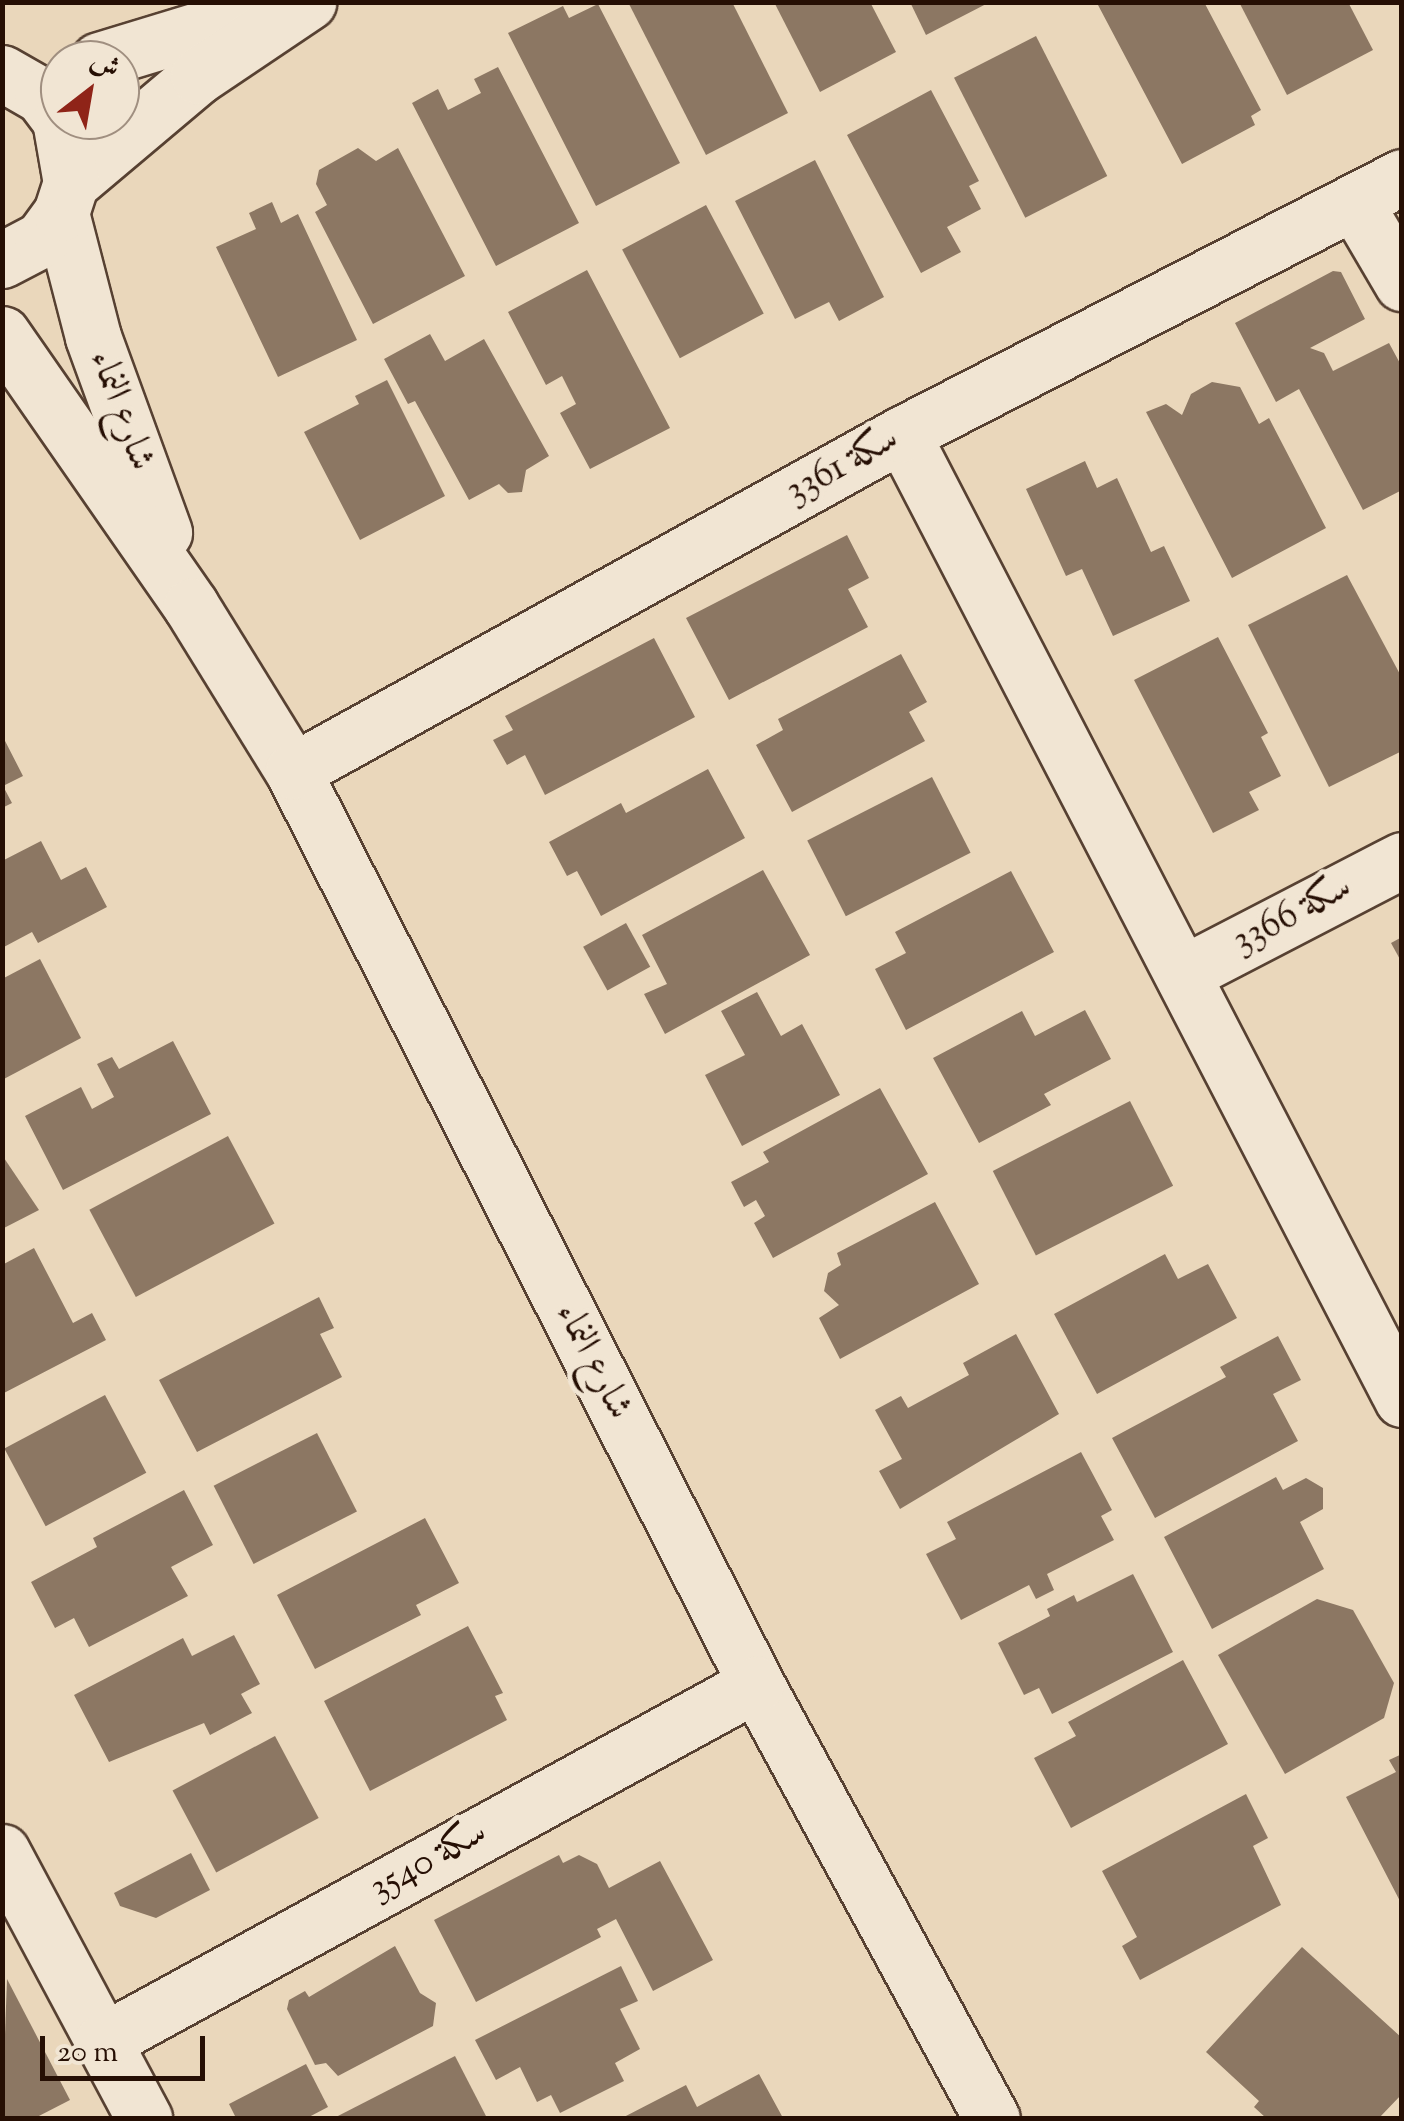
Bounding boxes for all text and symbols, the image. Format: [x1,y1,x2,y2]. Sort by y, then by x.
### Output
north arrow [40,40,140,140]
text: ش [82,42,127,90]
street label: شارع النماء [77,345,163,477]
street label: سكة 3361 [779,418,907,516]
street label: سكة 3366 [1226,866,1360,966]
street label: شارع النماء [543,1296,641,1428]
street label: سكة 3540 [362,1811,496,1913]
scale bar [45,2016,210,2078]
text: 20 m [57,2032,118,2075]

